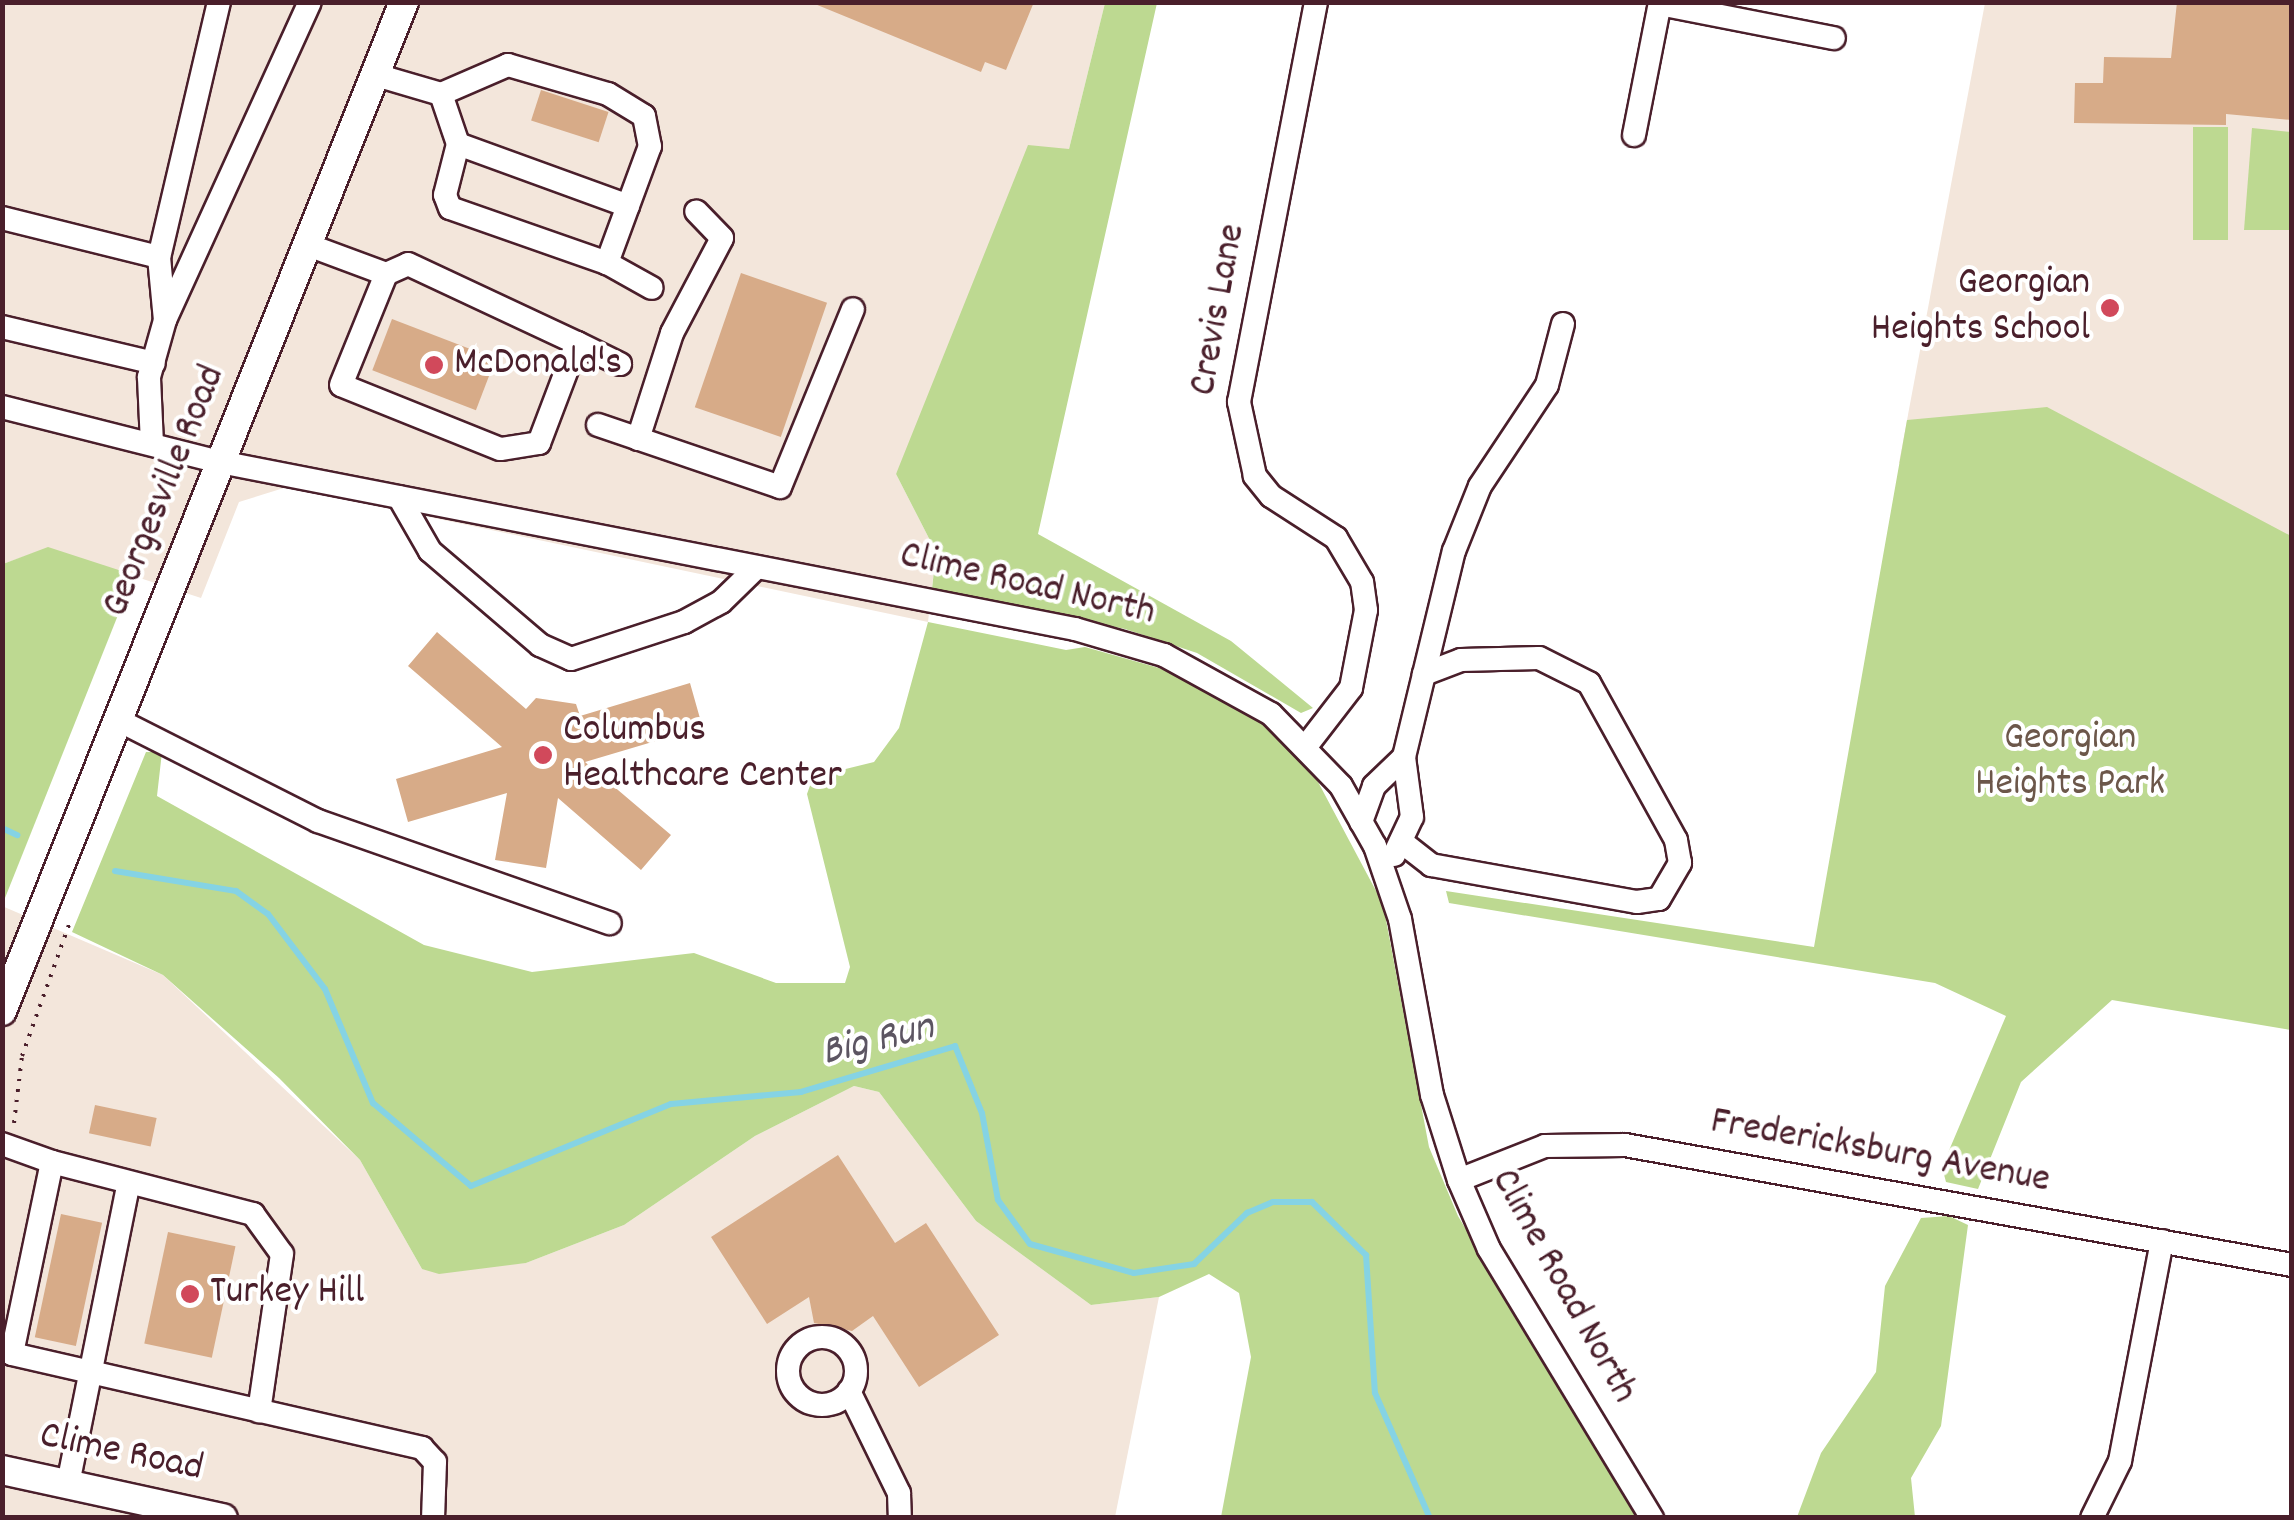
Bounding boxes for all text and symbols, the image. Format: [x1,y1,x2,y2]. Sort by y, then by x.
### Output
street label: Crevis Lane [1181,220,1259,400]
place label: Georgian Heights School [1871,261,2090,355]
marker: Georgian Heights School [2099,297,2121,319]
place label: McDonald's [454,341,622,389]
marker: McDonald's [423,354,445,376]
street label: Georgesville Road [94,359,238,625]
street label: Clime Road North [895,533,1159,639]
place label: Columbus Healthcare Center [563,708,842,802]
park label: Georgian Heights Park [1975,716,2165,810]
marker: Columbus Healthcare Center [532,744,554,766]
water label: Big Run [817,1004,939,1080]
street label: Fredericksburg Avenue [1707,1100,2053,1206]
street label: Clime Road North [1478,1162,1646,1412]
place label: Turkey Hill [210,1270,364,1318]
marker: Turkey Hill [179,1283,201,1305]
street label: Clime Road [35,1413,207,1495]

